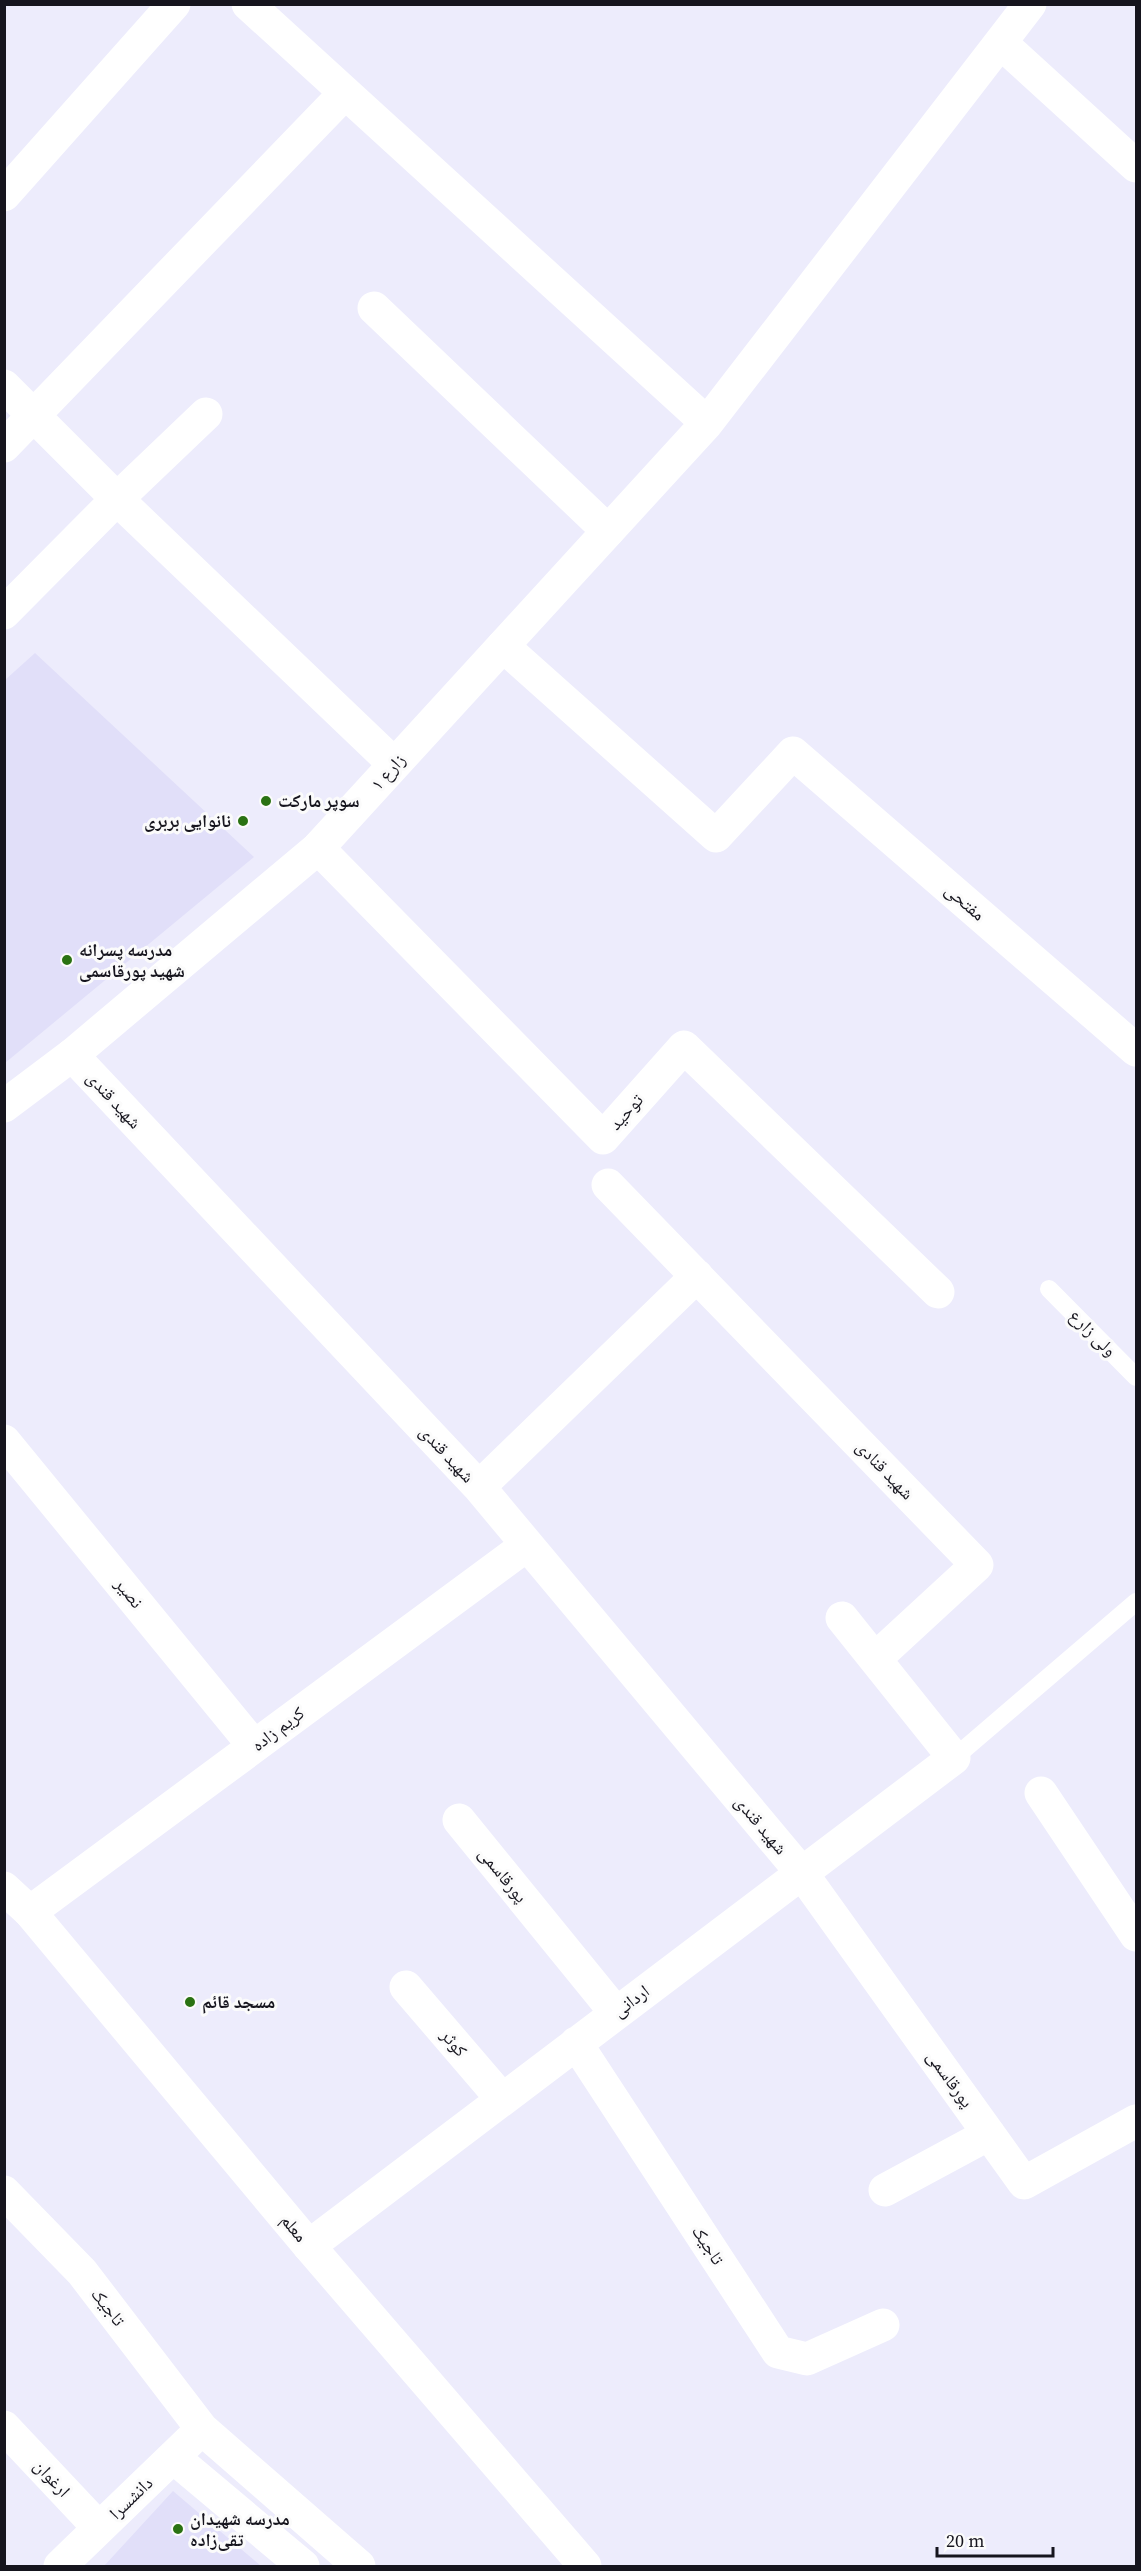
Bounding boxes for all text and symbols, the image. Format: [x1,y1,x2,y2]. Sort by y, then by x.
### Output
street label: زارع ۱ [365,748,411,795]
place label: سوپر مارکت [278,788,360,813]
marker: سوپر مارکت [259,794,273,808]
place label: نانوایی بربری [144,808,231,833]
marker: نانوایی بربری [236,814,250,828]
street label: مفتحی [940,877,991,926]
place label: مدرسه پسرانه شهید پورقاسمی [79,937,185,983]
marker: مدرسه پسرانه شهید پورقاسمی [60,953,74,967]
street label: شهید قندی [81,1065,148,1134]
street label: توحید [603,1088,649,1135]
street label: ولی زارع [1064,1303,1123,1362]
street label: شهید قندی [414,1419,481,1488]
street label: شهید قنادی [851,1434,920,1505]
street label: نصیر [109,1571,149,1613]
street label: کریم زاده [246,1700,310,1757]
street label: شهید قندی [729,1790,794,1860]
street label: پورقاسمی [473,1841,534,1908]
street label: اردانی [607,1978,654,2023]
place label: مسجد قائم [202,1989,275,2014]
marker: مسجد قائم [183,1995,197,2009]
street label: کوثر [435,2023,474,2062]
street label: پورقاسمی [921,2045,980,2112]
street label: معلم [275,2208,313,2247]
street label: تاجیک [686,2220,731,2269]
street label: تاجیک [85,2282,131,2331]
street label: ارغوان [28,2453,76,2502]
street label: دانشسرا [103,2471,158,2525]
place label: مدرسه شهیدان تقی‌زاده [190,2506,290,2552]
scale bar [937,2520,1052,2558]
marker: مدرسه شهیدان تقی‌زاده [171,2522,185,2536]
text: 20 m [946,2528,984,2553]

